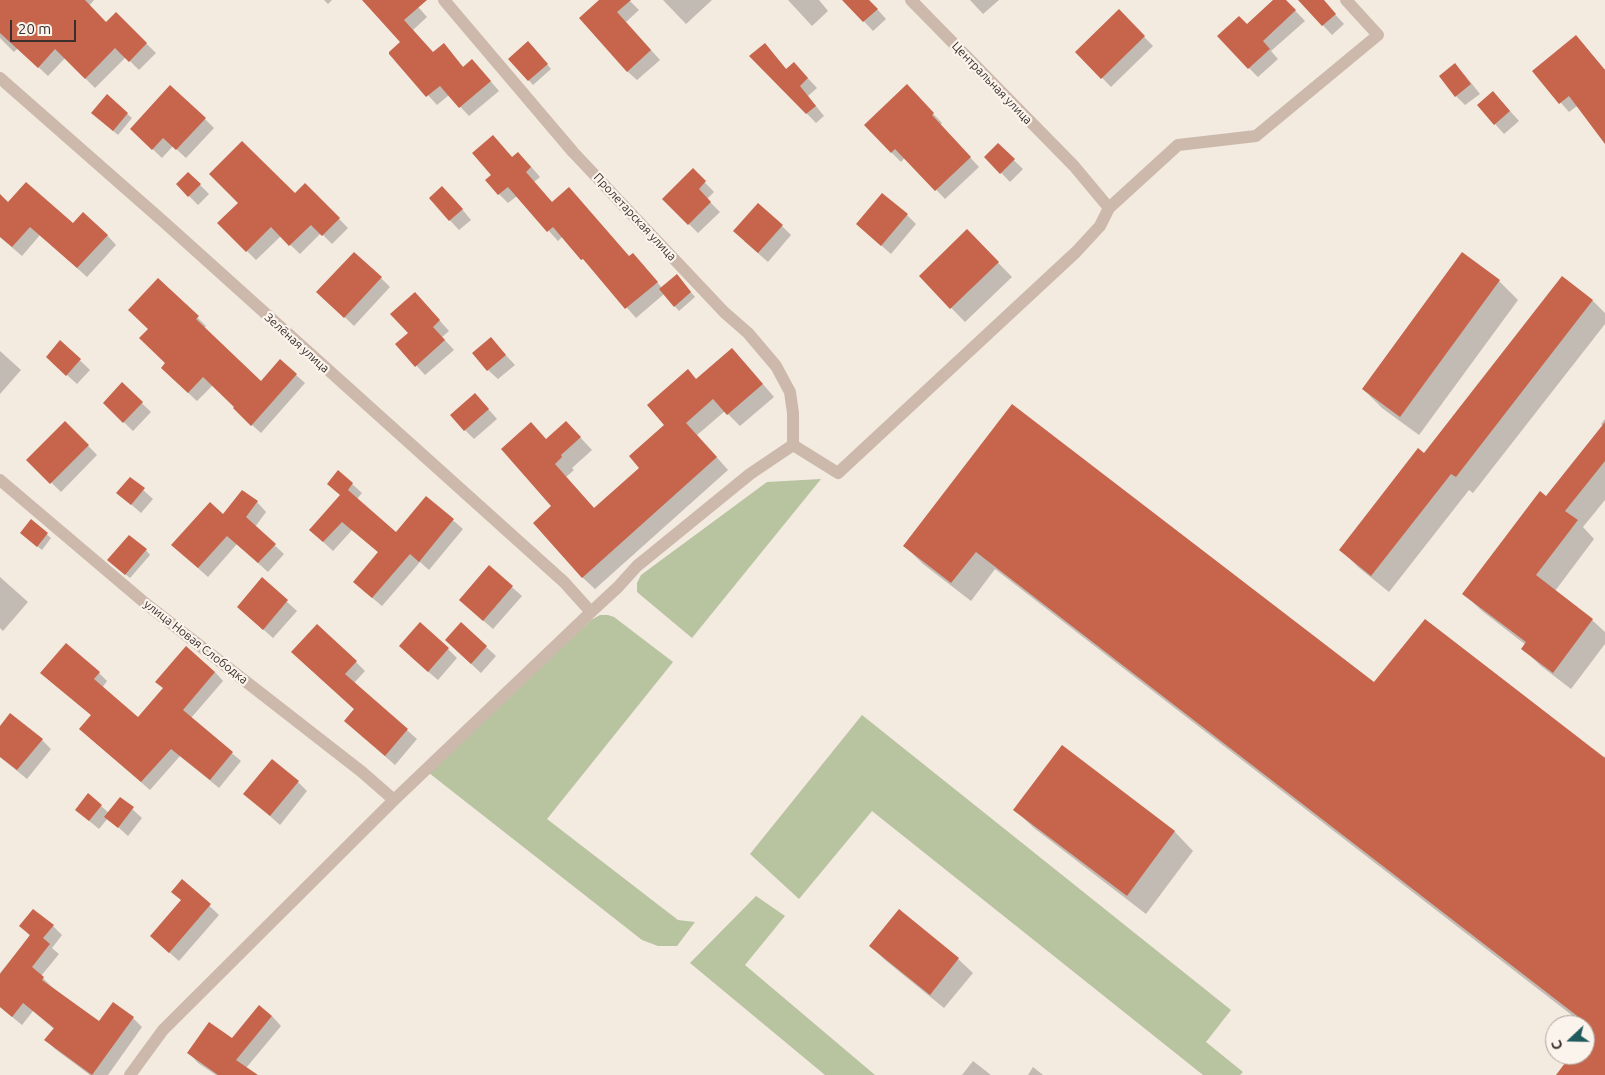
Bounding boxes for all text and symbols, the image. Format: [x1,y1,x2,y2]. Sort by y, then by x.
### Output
scale bar [12,10,79,42]
text: 20 m [18,20,51,37]
street label: Центральная улица [949,39,1035,127]
street label: Пролетарская улица [591,170,679,264]
street label: Зелёная улица [262,310,332,376]
street label: улица Новая Слободка [141,597,251,687]
north arrow [1545,1015,1595,1065]
text: С [1548,1038,1566,1052]

